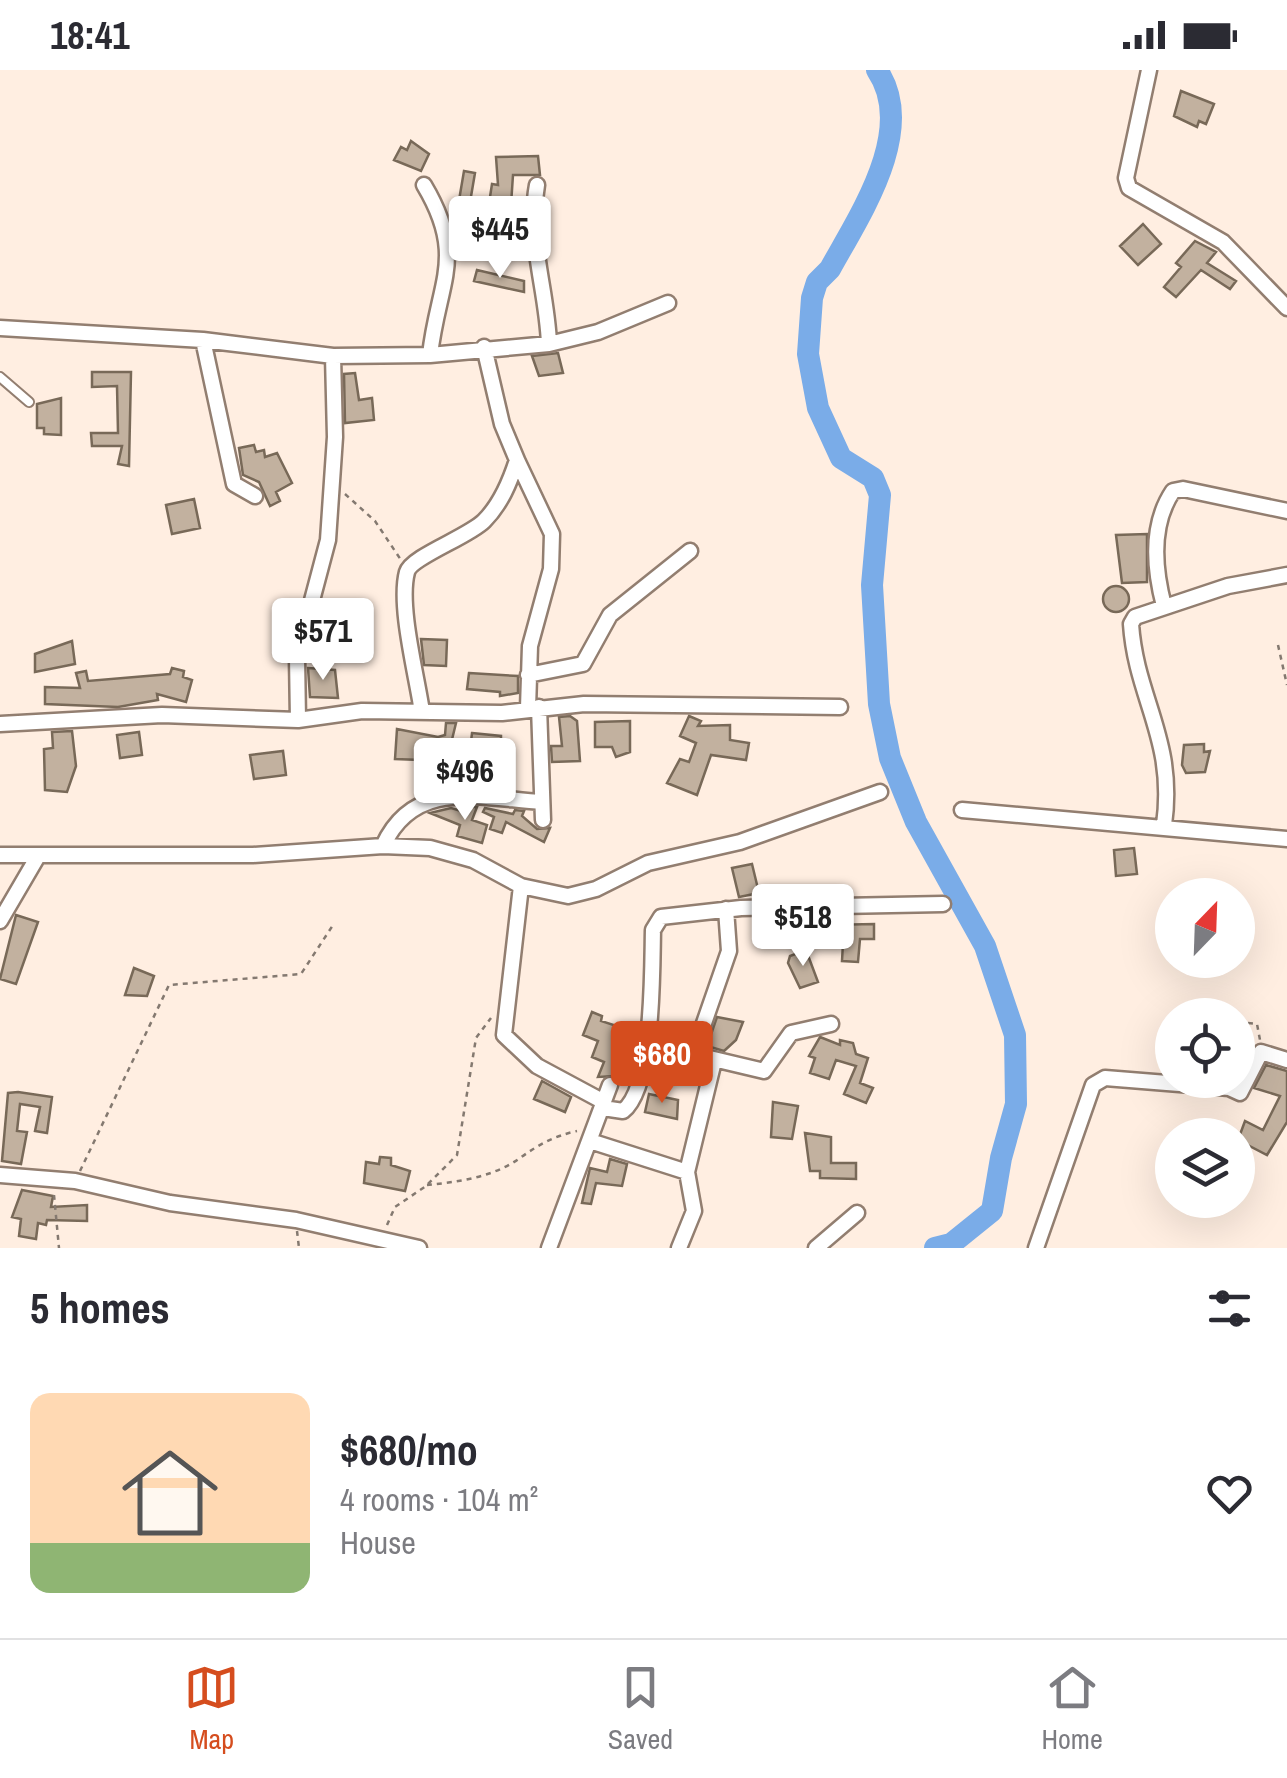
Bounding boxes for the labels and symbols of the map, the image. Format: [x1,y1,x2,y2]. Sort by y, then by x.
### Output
pin: $445 [441,196,559,281]
pin: $571 [264,598,382,683]
pin: $496 [406,738,524,823]
north arrow [1155,878,1255,978]
pin: $518 [744,884,862,969]
pin: $680 [603,1021,721,1106]

